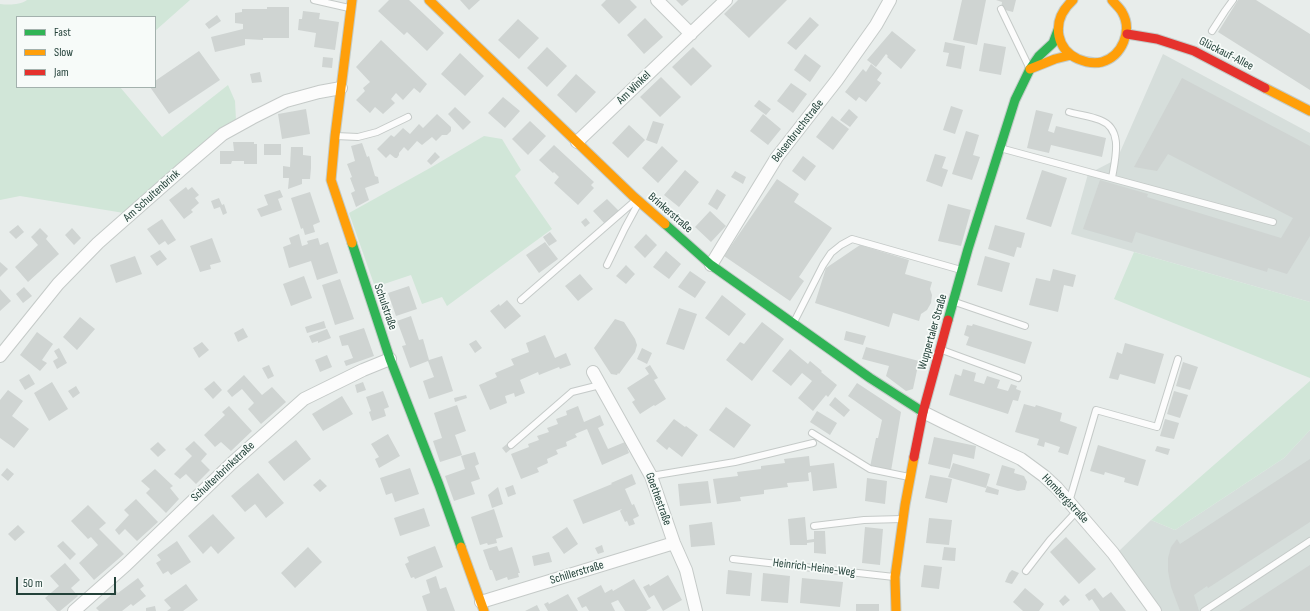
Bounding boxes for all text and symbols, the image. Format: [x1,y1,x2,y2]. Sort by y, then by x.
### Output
legend [16,16,156,88]
text: Fast [54,25,71,40]
street label: Glückauf-Allee [1196,34,1256,74]
text: Slow [54,45,73,60]
text: Jam [54,65,69,80]
street label: Am Winkel [614,68,654,108]
street label: Beisenbruchstraße [769,97,827,165]
street label: Am Schultenbrink [121,167,183,225]
street label: Brinkerstraße [645,190,695,236]
street label: Schulstraße [370,282,400,332]
street label: Wuppertaler Straße [915,292,951,372]
street label: Schultenbrinkstraße [188,439,258,505]
street label: Goethestraße [642,471,674,527]
street label: Hombergstraße [1039,471,1091,527]
street label: Heinrich-Heine-Weg [772,556,856,580]
street label: Schillerstraße [548,558,606,588]
scale bar [18,569,118,595]
text: 50 m [23,576,43,591]

